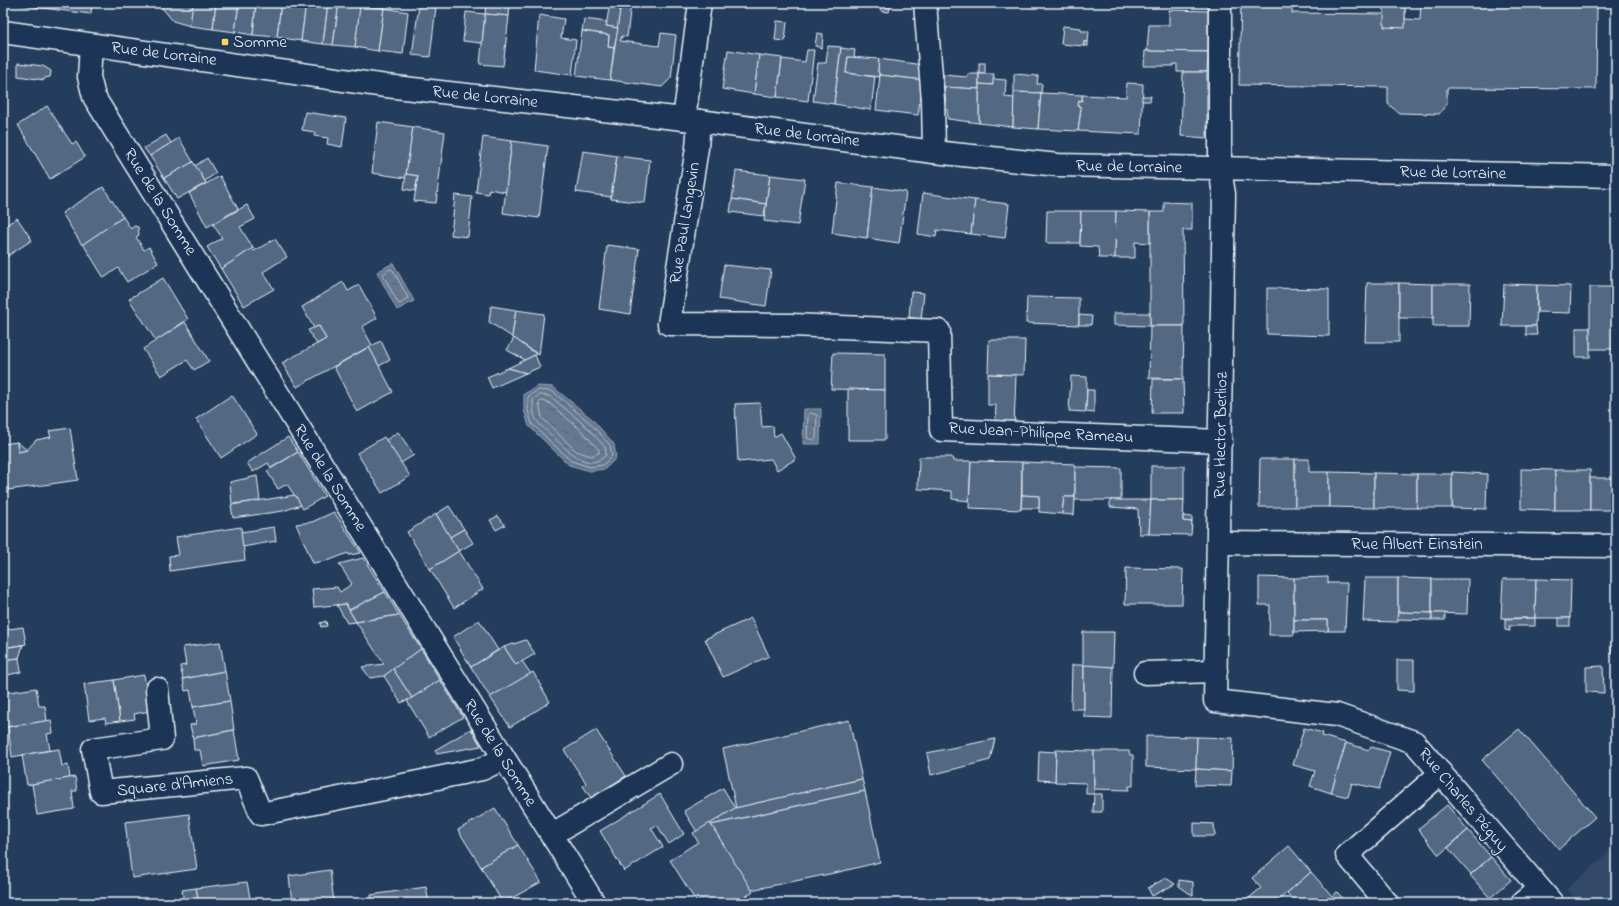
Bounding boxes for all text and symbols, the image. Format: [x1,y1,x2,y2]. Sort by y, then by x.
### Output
place label: Somme [233,30,287,55]
street label: Rue de Lorraine [110,35,219,73]
marker: Somme [220,37,230,47]
street label: Rue de Lorraine [431,79,540,115]
street label: Rue de Lorraine [753,116,862,154]
street label: Rue de la Somme [117,143,203,261]
street label: Rue de Lorraine [1076,154,1183,180]
street label: Rue Paul Langevin [663,160,709,286]
street label: Rue de Lorraine [1400,160,1507,186]
street label: Rue Hector Berlioz [1207,371,1235,498]
street label: Rue Jean-Philippe Rameau [948,416,1134,450]
street label: Rue de la Somme [287,419,373,537]
street label: Rue Albert Einstein [1351,532,1483,557]
street label: Rue de la Somme [457,694,543,812]
street label: Rue Charles Péguy [1410,742,1514,859]
street label: Square d’Amiens [116,766,234,804]

